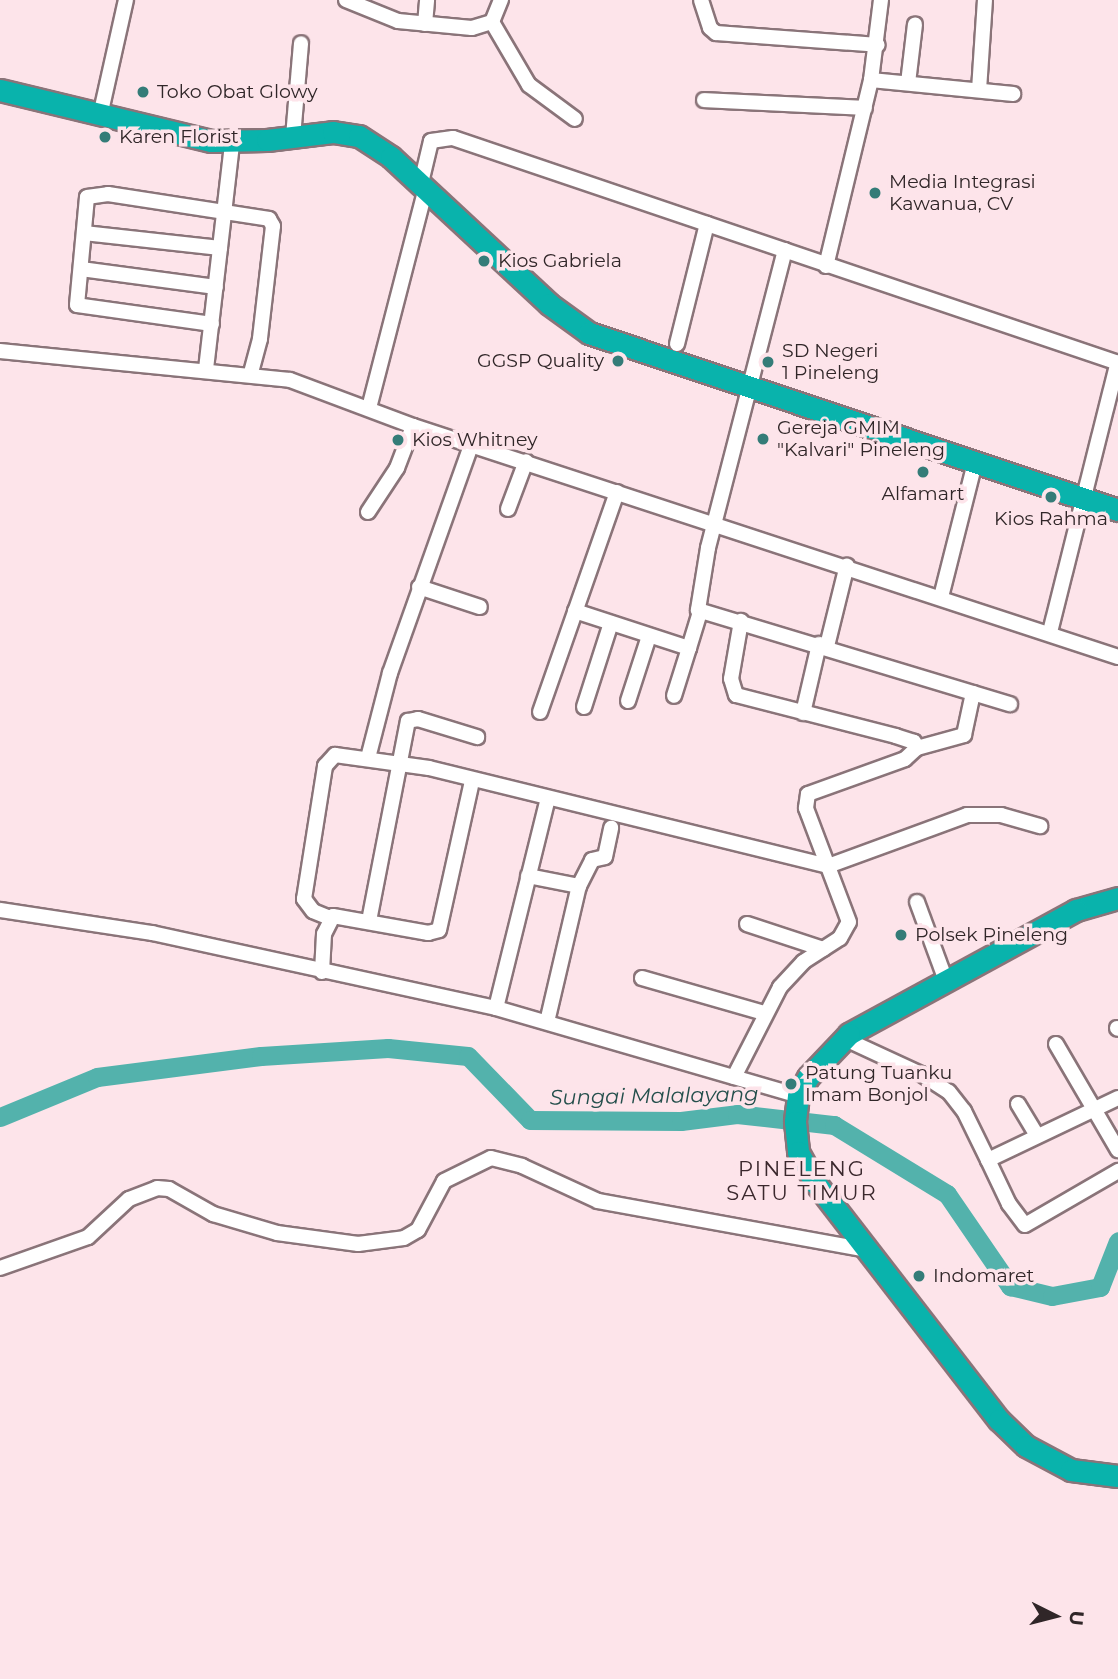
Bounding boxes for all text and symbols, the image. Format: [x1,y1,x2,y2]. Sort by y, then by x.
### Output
place label: Toko Obat Glowy [157,81,318,103]
marker: Toko Obat Glowy [135,84,151,100]
place label: Karen Florist [119,126,239,148]
marker: Karen Florist [97,129,113,145]
place label: Media Integrasi Kawanua, CV [889,171,1036,215]
marker: Media Integrasi Kawanua, CV [867,185,883,201]
place label: Kios Gabriela [498,250,622,272]
marker: Kios Gabriela [476,253,492,269]
place label: SD Negeri 1 Pineleng [782,340,879,384]
place label: GGSP Quality [477,350,604,372]
marker: GGSP Quality [610,353,626,369]
marker: SD Negeri 1 Pineleng [760,354,776,370]
place label: Gereja GMIM "Kalvari" Pineleng [777,417,945,461]
place label: Kios Whitney [412,429,538,451]
marker: Gereja GMIM "Kalvari" Pineleng [755,431,771,447]
marker: Kios Whitney [390,432,406,448]
marker: Alfamart [915,464,931,480]
place label: Alfamart [881,483,965,505]
marker: Kios Rahma [1043,489,1059,505]
place label: Kios Rahma [994,508,1108,530]
place label: Polsek Pineleng [915,924,1068,946]
marker: Polsek Pineleng [893,927,909,943]
place label: Patung Tuanku Imam Bonjol [805,1062,952,1106]
marker: Patung Tuanku Imam Bonjol [783,1076,799,1092]
water label: Sungai Malalayang [549,1082,759,1110]
district label: PINELENG SATU TIMUR [728,1156,876,1206]
place label: Indomaret [933,1265,1034,1287]
marker: Indomaret [911,1268,927,1284]
north arrow [1020,1581,1090,1651]
text: U [1064,1610,1089,1627]

